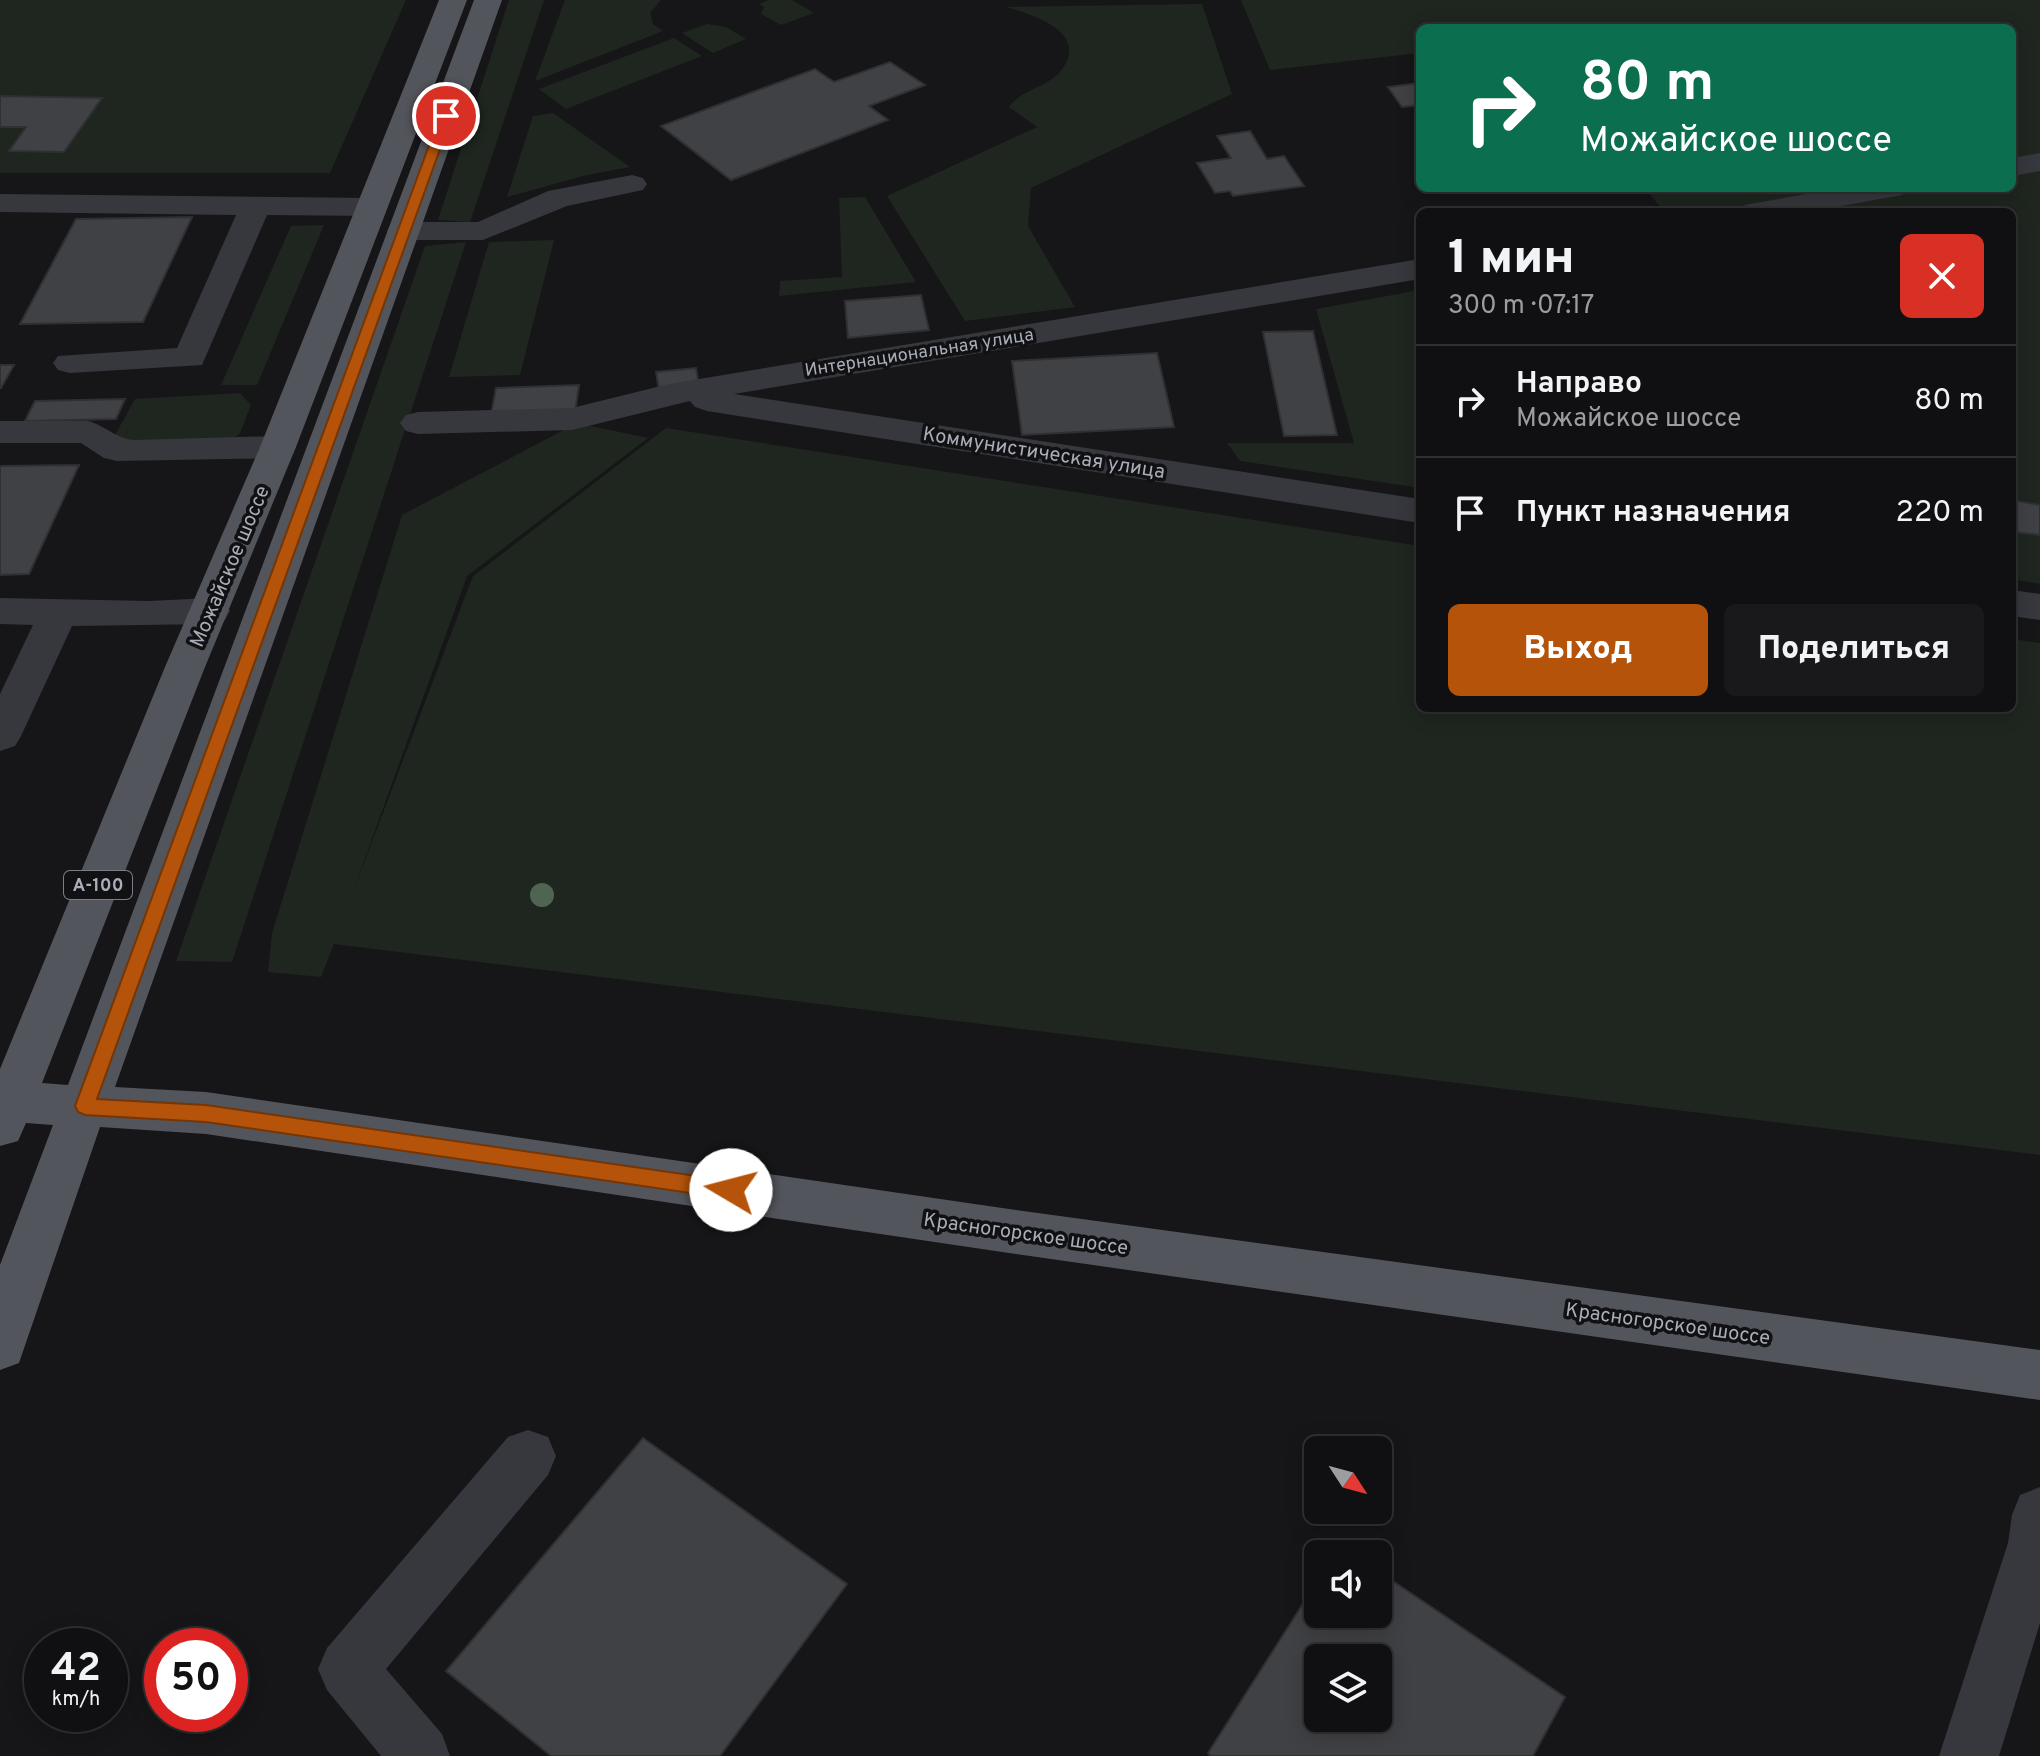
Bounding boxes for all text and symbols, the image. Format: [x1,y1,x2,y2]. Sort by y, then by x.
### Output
text: 80 m [1580,50,1714,120]
icon: right [1448,56,1552,160]
pin [412,82,480,150]
icon: arrive [424,94,468,138]
text: Можайское шоссе [1580,119,1892,165]
text: 1 мин [1448,230,1575,290]
button: close [1900,234,1984,318]
text: 300 m · 07:17 [1448,290,1594,323]
street label: Интернациональная улица [803,324,1035,383]
text: Направо [1516,366,1642,403]
icon: right [1448,379,1492,423]
text: 80 m [1914,383,1984,420]
text: Можайское шоссе [1516,403,1741,436]
street label: Коммунистическая улица [921,422,1167,486]
street label: Можайское шоссе [185,482,277,652]
icon: arrive [1448,491,1492,535]
text: Пункт назначения [1516,495,1790,532]
text: 220 m [1896,495,1984,532]
button: Выход [1448,604,1708,696]
button: Поделиться [1724,604,1984,696]
road number: А-100 [64,871,132,899]
position arrow [689,1148,773,1232]
street label: Красногорское шоссе [922,1208,1130,1262]
street label: Красногорское шоссе [1564,1298,1772,1352]
north arrow [1304,1436,1392,1524]
map controls [1304,1436,1392,1732]
button: sound [1304,1540,1392,1628]
speed limit sign: 50 [144,1628,248,1732]
button: layers [1304,1644,1392,1732]
text: 42 [51,1645,101,1695]
text: km/h [52,1687,100,1713]

